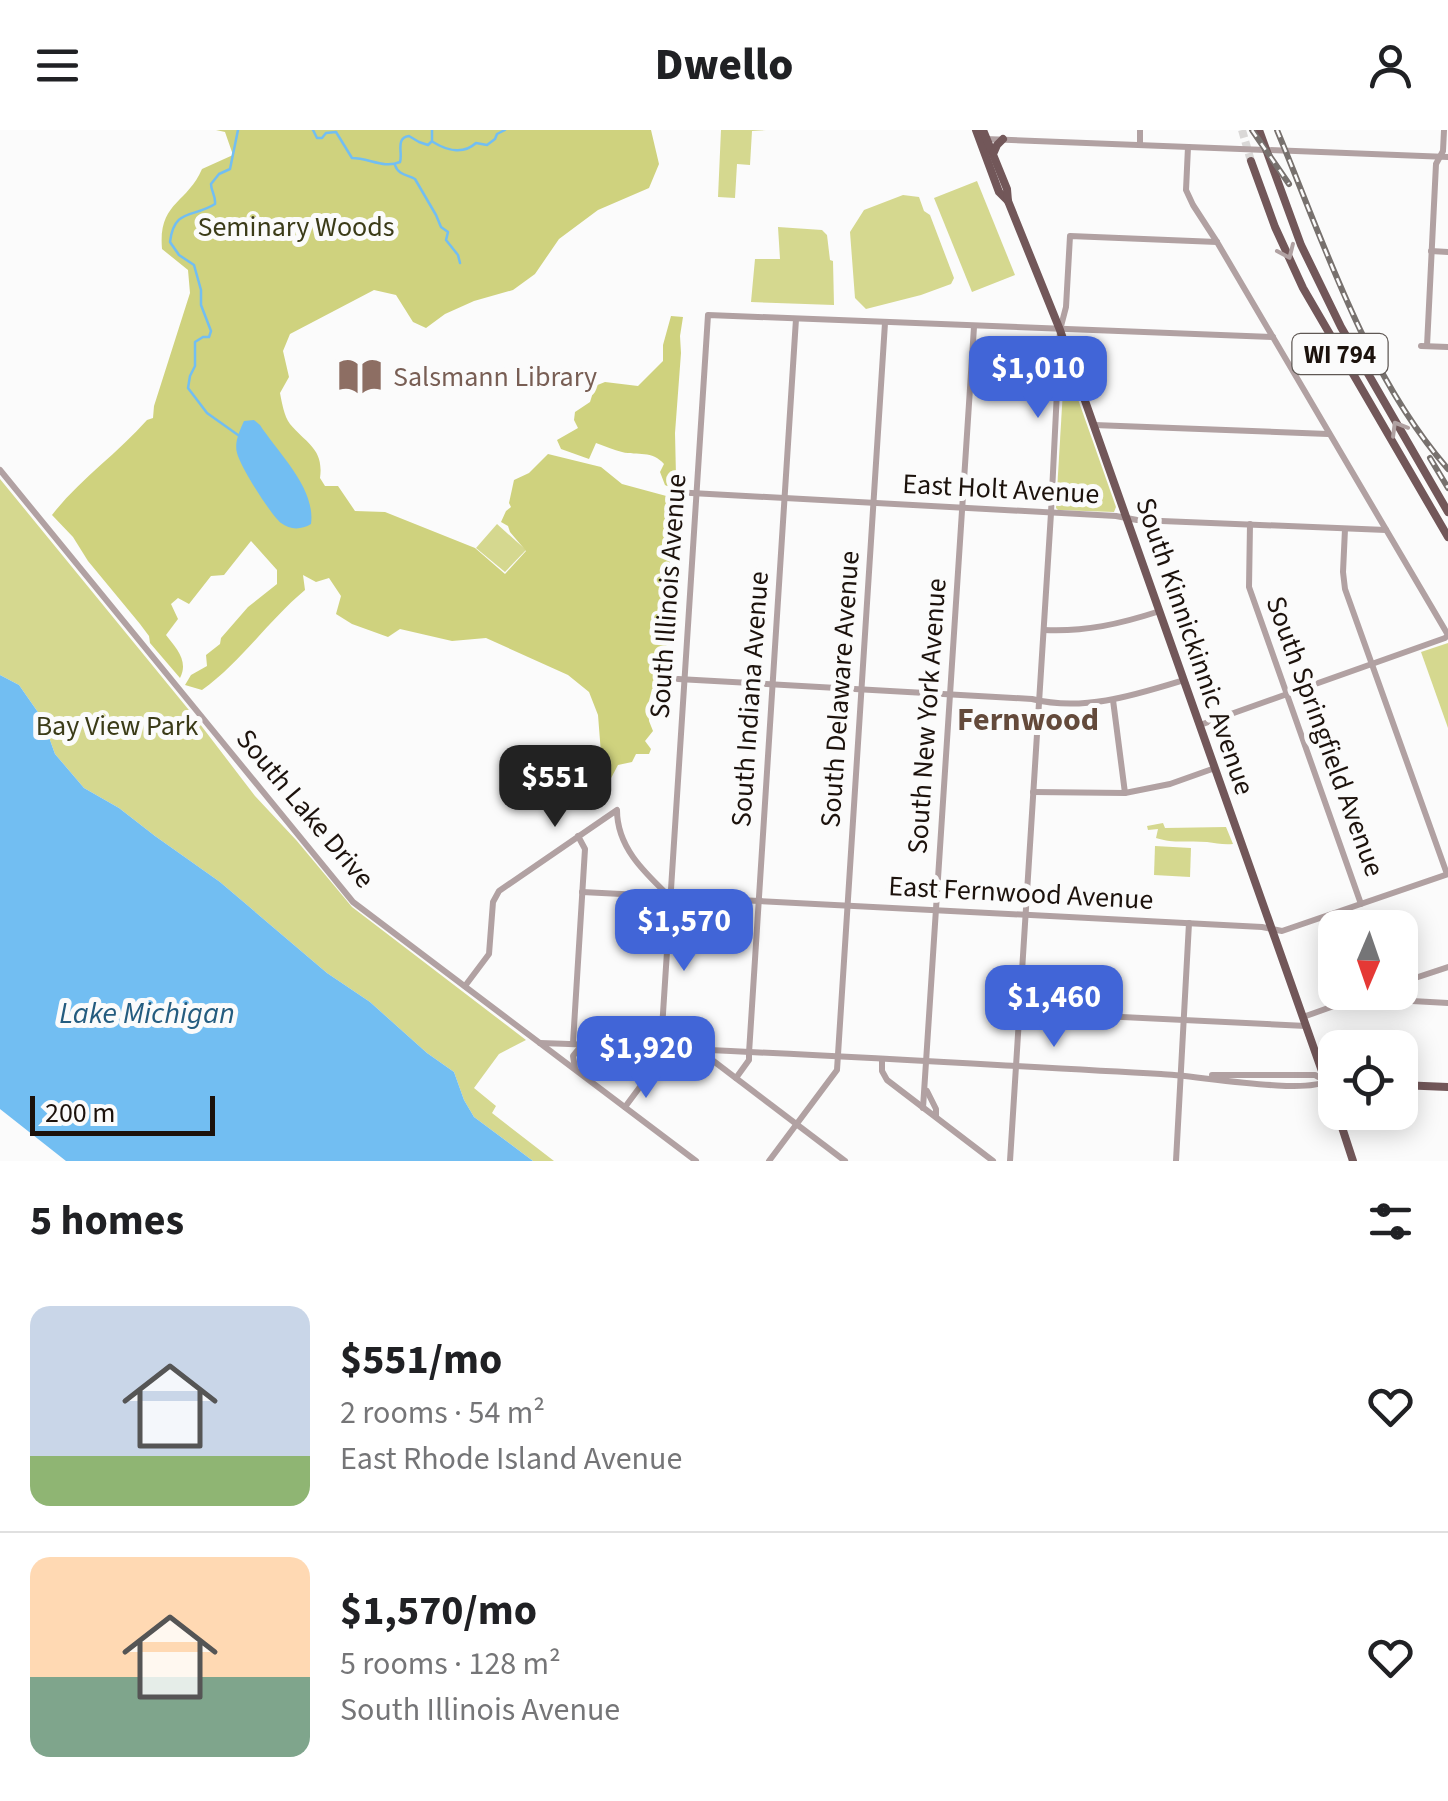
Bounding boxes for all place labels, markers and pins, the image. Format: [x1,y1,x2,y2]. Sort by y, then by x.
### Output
pin: $1,010 [957,336,1119,421]
library icon: Salsmann Library [336,352,384,400]
place label: Salsmann Library [393,357,597,397]
pin: $551 [496,745,614,830]
pin: $1,570 [603,889,765,974]
pin: $1,460 [973,965,1135,1050]
pin: $1,920 [565,1016,727,1101]

